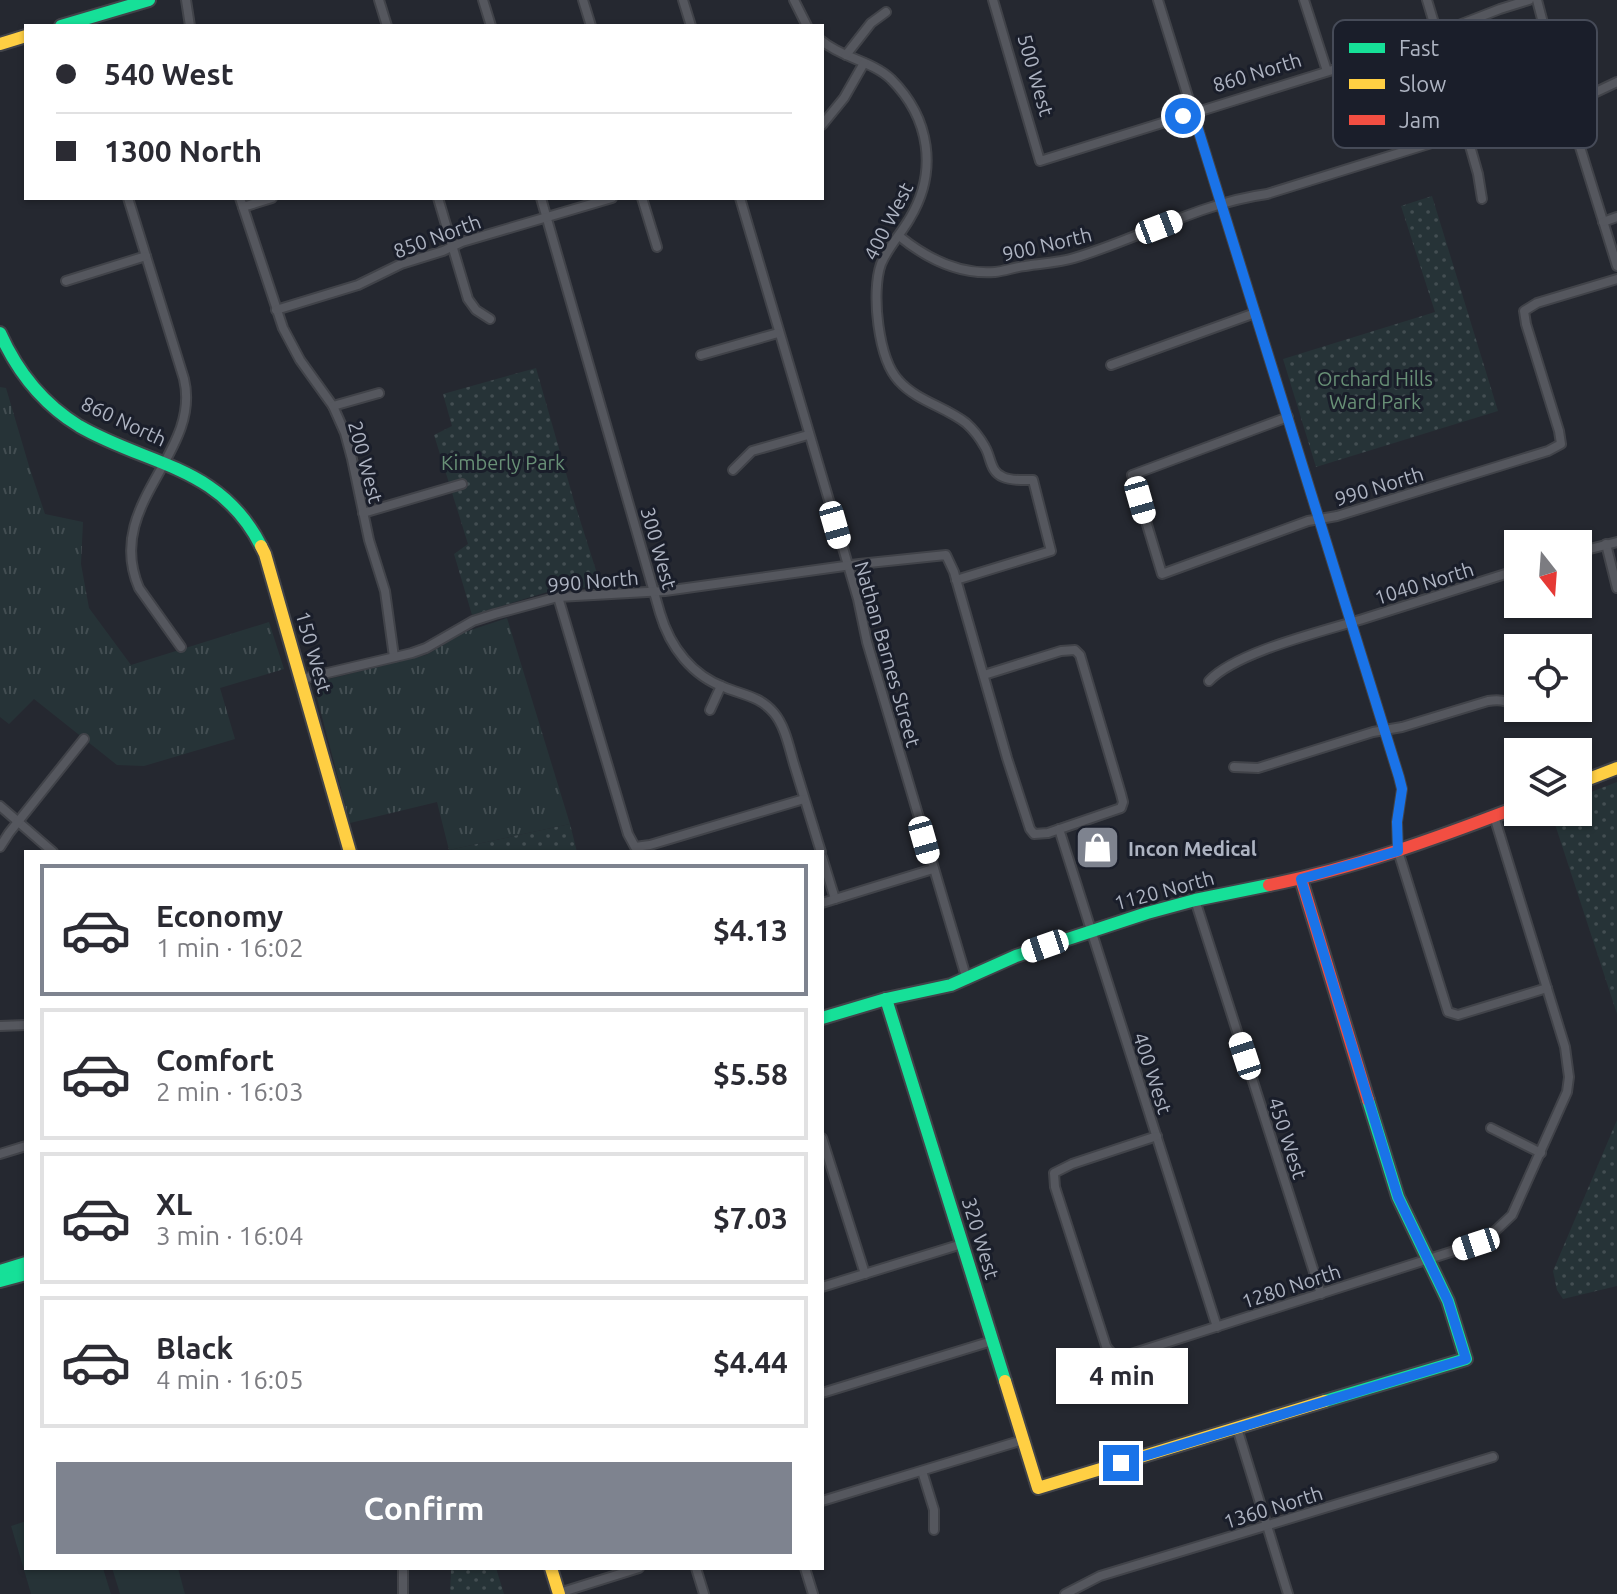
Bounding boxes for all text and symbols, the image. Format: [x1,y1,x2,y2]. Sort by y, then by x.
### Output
legend [1333,20,1597,148]
street label: 500 West [1013,31,1059,119]
text: Fast [1399,35,1440,60]
street label: 860 North [1210,48,1304,96]
text: 540 West [104,57,234,91]
text: Slow [1399,71,1446,96]
route start [1165,98,1201,134]
text: Jam [1399,107,1440,132]
text: 1300 North [104,134,262,168]
street label: 400 West [859,178,917,264]
car [1132,207,1186,247]
street label: 850 North [390,210,484,262]
street label: 900 North [1000,223,1094,265]
park label: Orchard Hills Ward Park [1317,367,1433,413]
street label: 860 North [78,391,170,451]
street label: 200 West [344,418,388,506]
park label: Kimberly Park [441,451,565,474]
street label: 990 North [1332,462,1426,510]
car [1122,474,1158,526]
car [817,499,853,551]
street label: 300 West [636,504,682,592]
north arrow [1504,530,1592,618]
map controls [1504,530,1592,826]
street label: 1040 North [1372,557,1476,609]
street label: Nathan Barnes Street [850,558,926,750]
street label: 990 North [547,566,639,596]
street label: 150 West [291,608,337,696]
button: locate [1504,634,1592,722]
button: layers [1504,738,1592,826]
car [906,814,942,866]
shop icon: Incon Medical [1073,824,1121,872]
place label: Incon Medical [1128,837,1257,860]
street label: 1120 North [1111,866,1217,914]
icon: car [60,894,132,966]
text: Economy [156,899,283,933]
text: $4.13 [713,913,788,947]
car [1018,927,1072,965]
text: 1 min · 16:02 [156,933,304,962]
street label: 400 West [1129,1029,1177,1117]
car [1226,1029,1264,1083]
icon: car [60,1038,132,1110]
text: Comfort [156,1043,274,1077]
text: $5.58 [713,1057,788,1091]
text: 2 min · 16:03 [156,1077,304,1106]
street label: 450 West [1264,1094,1312,1182]
icon: car [60,1182,132,1254]
text: XL [156,1187,192,1221]
street label: 320 West [958,1194,1004,1282]
text: $7.03 [713,1201,788,1235]
text: 3 min · 16:04 [156,1221,304,1250]
car [1449,1225,1503,1263]
street label: 1280 North [1239,1259,1343,1313]
icon: car [60,1326,132,1398]
text: Black [156,1331,233,1365]
text: $4.44 [713,1345,788,1379]
callout: 4 min [1055,1347,1187,1403]
text: 4 min [1089,1361,1155,1390]
text: 4 min · 16:05 [156,1365,304,1394]
route end [1103,1445,1139,1481]
button: Confirm [56,1462,792,1554]
street label: 1360 North [1221,1481,1325,1533]

